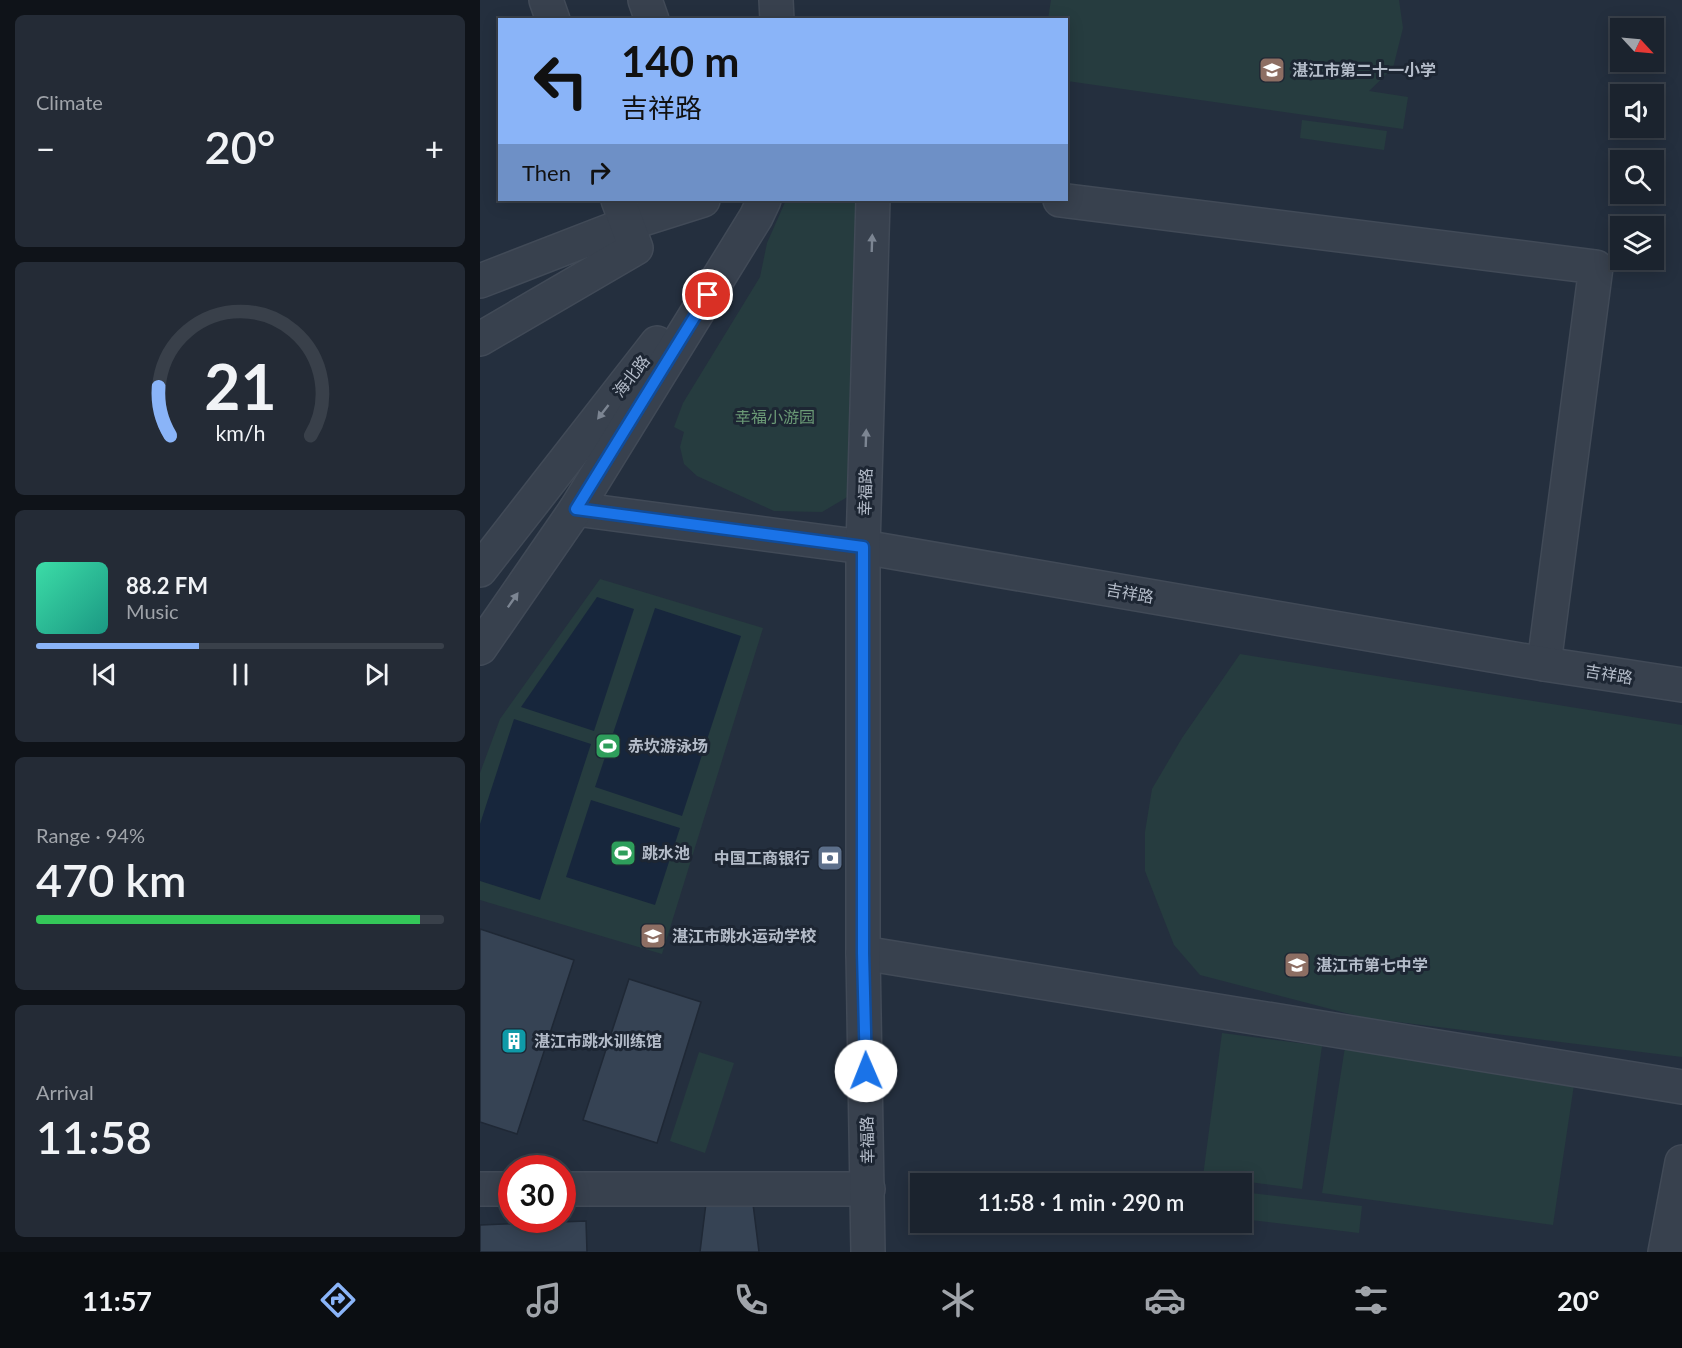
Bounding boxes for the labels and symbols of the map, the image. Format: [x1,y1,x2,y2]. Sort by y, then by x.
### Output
north arrow [1610,18,1664,72]
school or university icon: 湛江市第二十一小学 [1257,55,1287,85]
place label: 湛江市第二十一小学 [1292,60,1436,79]
one-way arrow [867,233,877,252]
pin [682,269,733,320]
street label: 海北路 [608,351,653,400]
one-way arrow [597,404,610,420]
park label: 幸福小游园 [735,407,815,426]
one-way arrow [862,428,871,447]
street label: 幸福路 [854,468,875,516]
street label: 吉祥路 [1105,579,1155,606]
one-way arrow [507,592,519,608]
street label: 吉祥路 [1584,660,1634,687]
sports icon: 赤坎游泳场 [593,731,623,761]
place label: 赤坎游泳场 [628,736,708,755]
sports icon: 跳水池 [608,838,638,868]
place label: 跳水池 [642,843,690,862]
bank icon: 中国工商银行 [815,843,845,873]
place label: 中国工商银行 [714,848,810,867]
school or university icon: 湛江市跳水运动学校 [638,921,668,951]
place label: 湛江市跳水运动学校 [672,926,817,945]
school or university icon: 湛江市第七中学 [1282,950,1312,980]
place label: 湛江市第七中学 [1316,955,1428,974]
building icon: 湛江市跳水训练馆 [499,1026,529,1056]
place label: 湛江市跳水训练馆 [534,1031,662,1050]
position arrow [834,1039,898,1103]
street label: 幸福路 [857,1116,876,1164]
speed limit sign: 30 [498,1155,576,1233]

